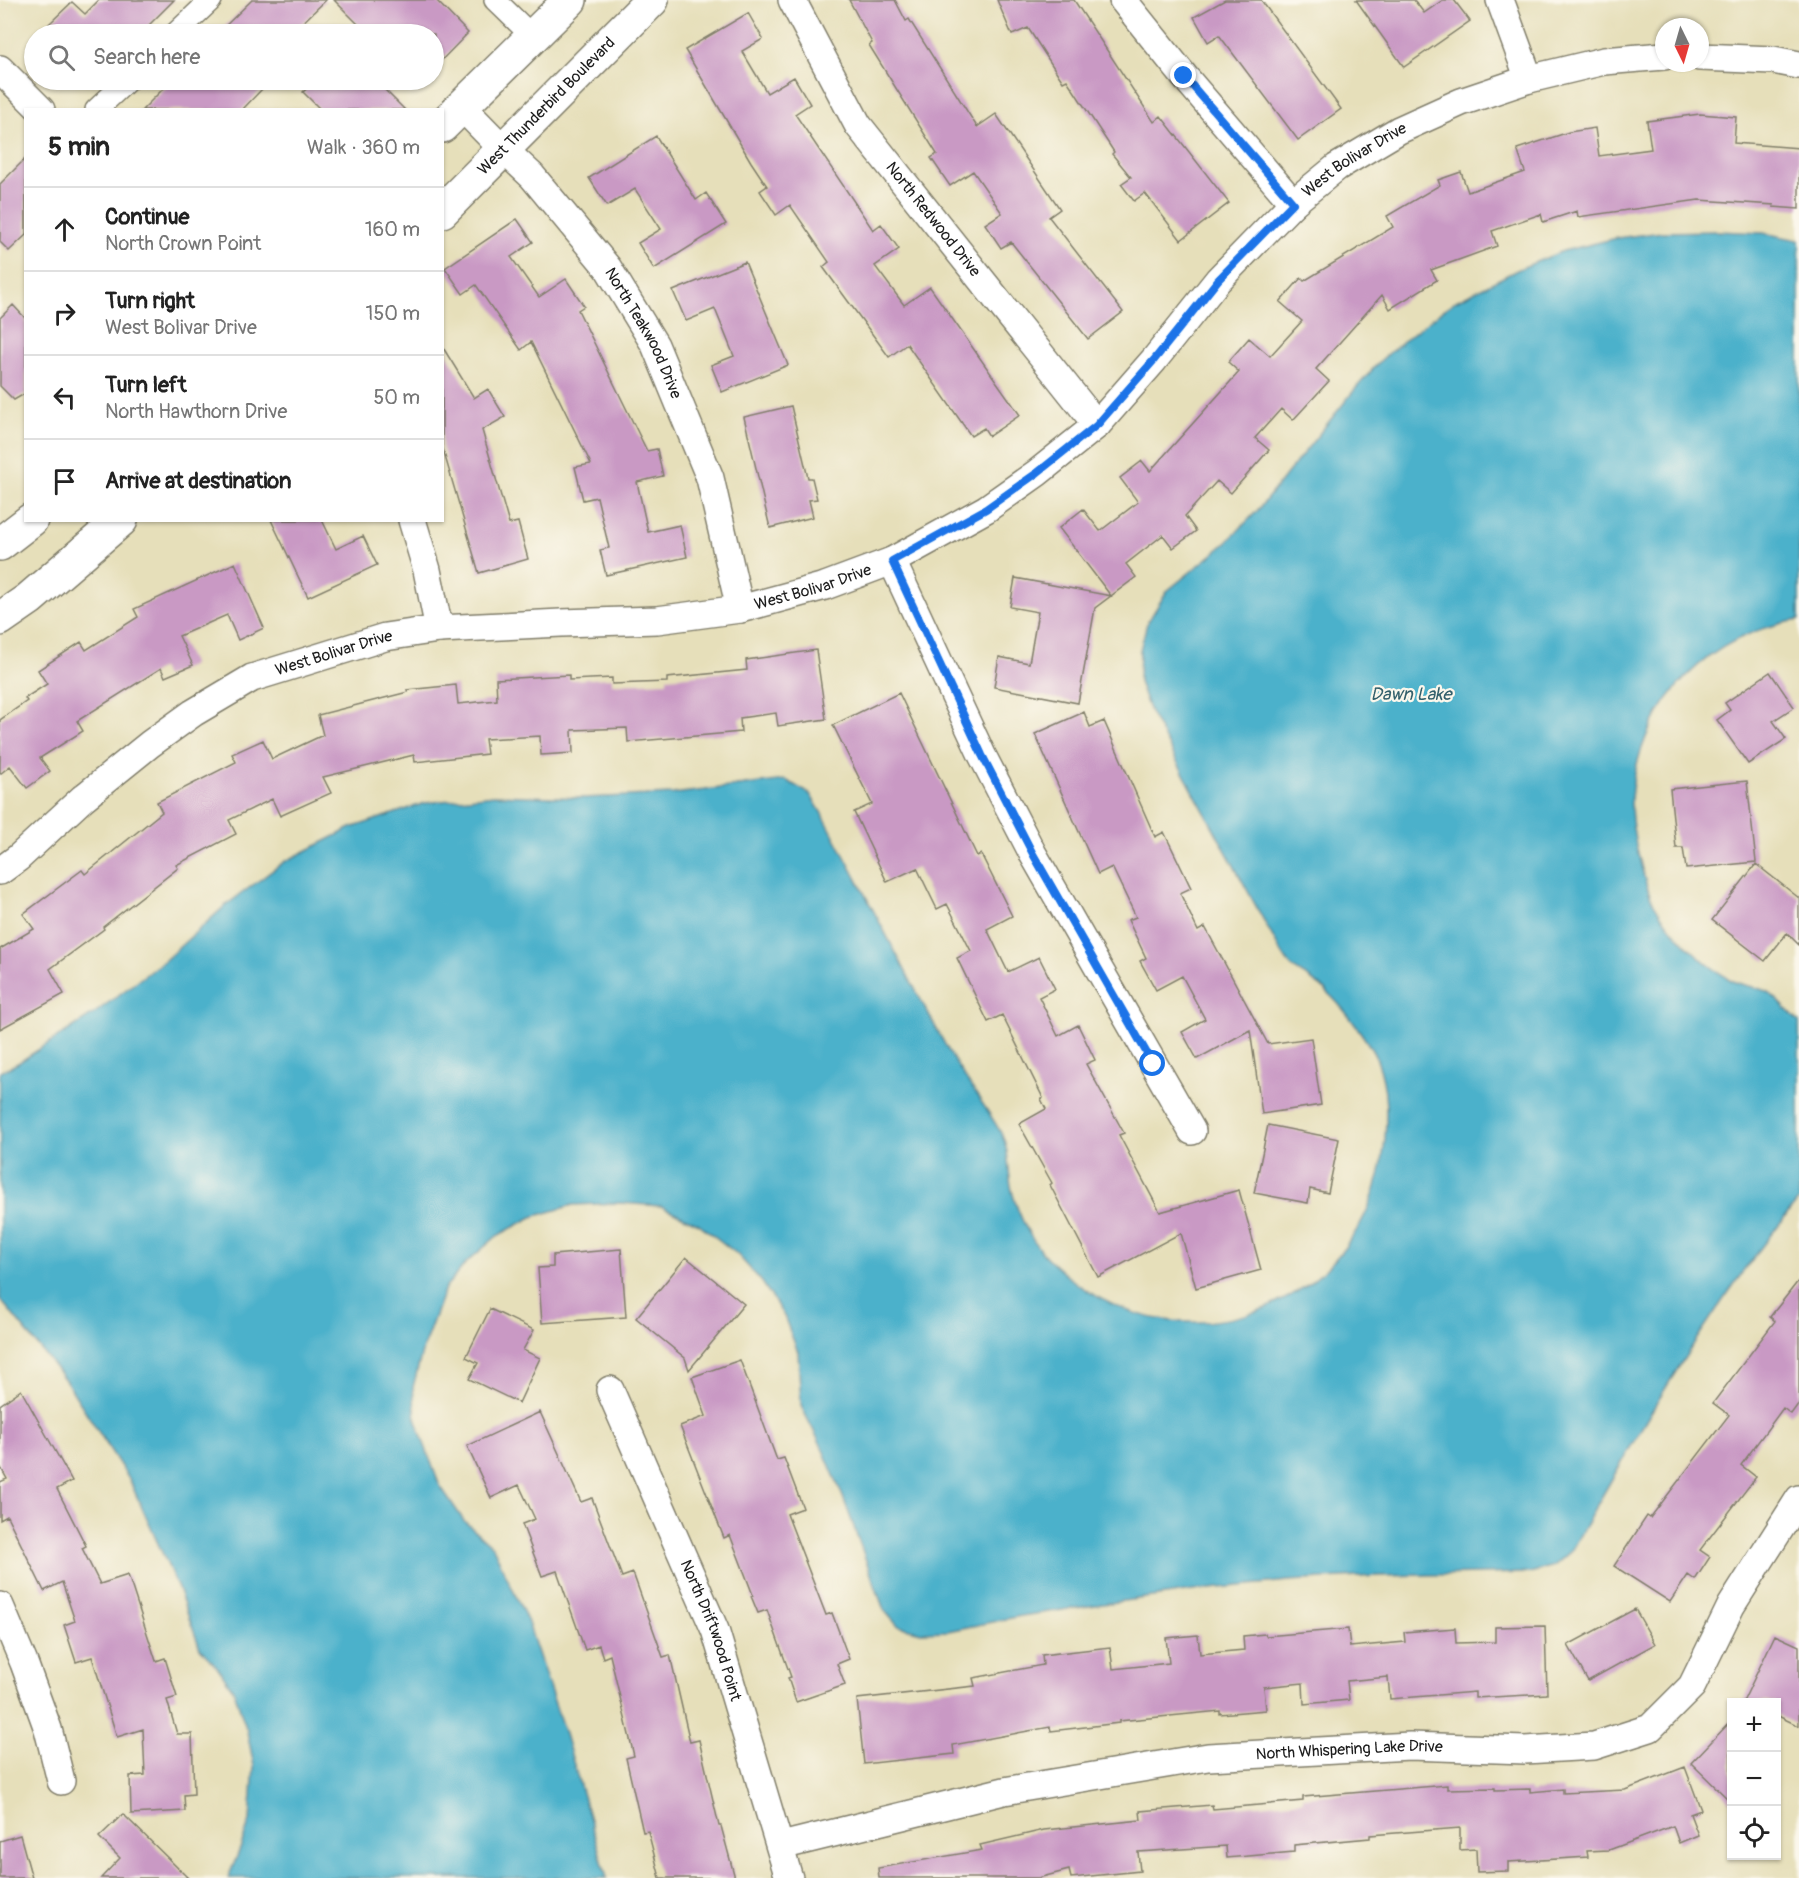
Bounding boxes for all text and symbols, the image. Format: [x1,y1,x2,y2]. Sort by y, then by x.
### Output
north arrow [1655,18,1709,72]
search box [24,24,444,90]
street label: West Thunderbird Boulevard [474,33,619,179]
icon: search [45,41,78,74]
text: Search here [93,43,200,71]
route end [1170,62,1196,88]
street label: West Bolivar Drive [1298,118,1410,201]
text: 5 min [48,131,110,163]
text: Walk · 360 m [307,135,420,160]
street label: North Redwood Drive [881,158,985,281]
text: Continue [105,203,189,231]
icon: ahead [48,213,81,246]
text: 160 m [365,217,420,242]
text: North Crown Point [105,231,261,256]
street label: North Teakwood Drive [600,264,686,402]
text: Turn right [105,287,195,315]
icon: right [48,297,81,330]
text: 150 m [366,301,420,326]
text: West Bolivar Drive [105,315,257,340]
text: Turn left [105,371,187,399]
icon: left [48,381,81,414]
text: 50 m [373,385,420,410]
text: North Hawthorn Drive [105,399,287,424]
icon: arrive [48,465,81,498]
text: Arrive at destination [105,467,291,495]
street label: West Bolivar Drive [752,560,874,615]
street label: West Bolivar Drive [273,626,394,680]
water label: Dawn Lake [1371,683,1454,706]
route start [1139,1050,1165,1076]
street label: North Driftwood Point [676,1557,746,1704]
map controls [1727,1698,1781,1860]
button: + [1727,1698,1781,1752]
street label: North Whispering Lake Drive [1255,1736,1443,1764]
button: − [1727,1752,1781,1806]
button: locate [1727,1806,1781,1860]

